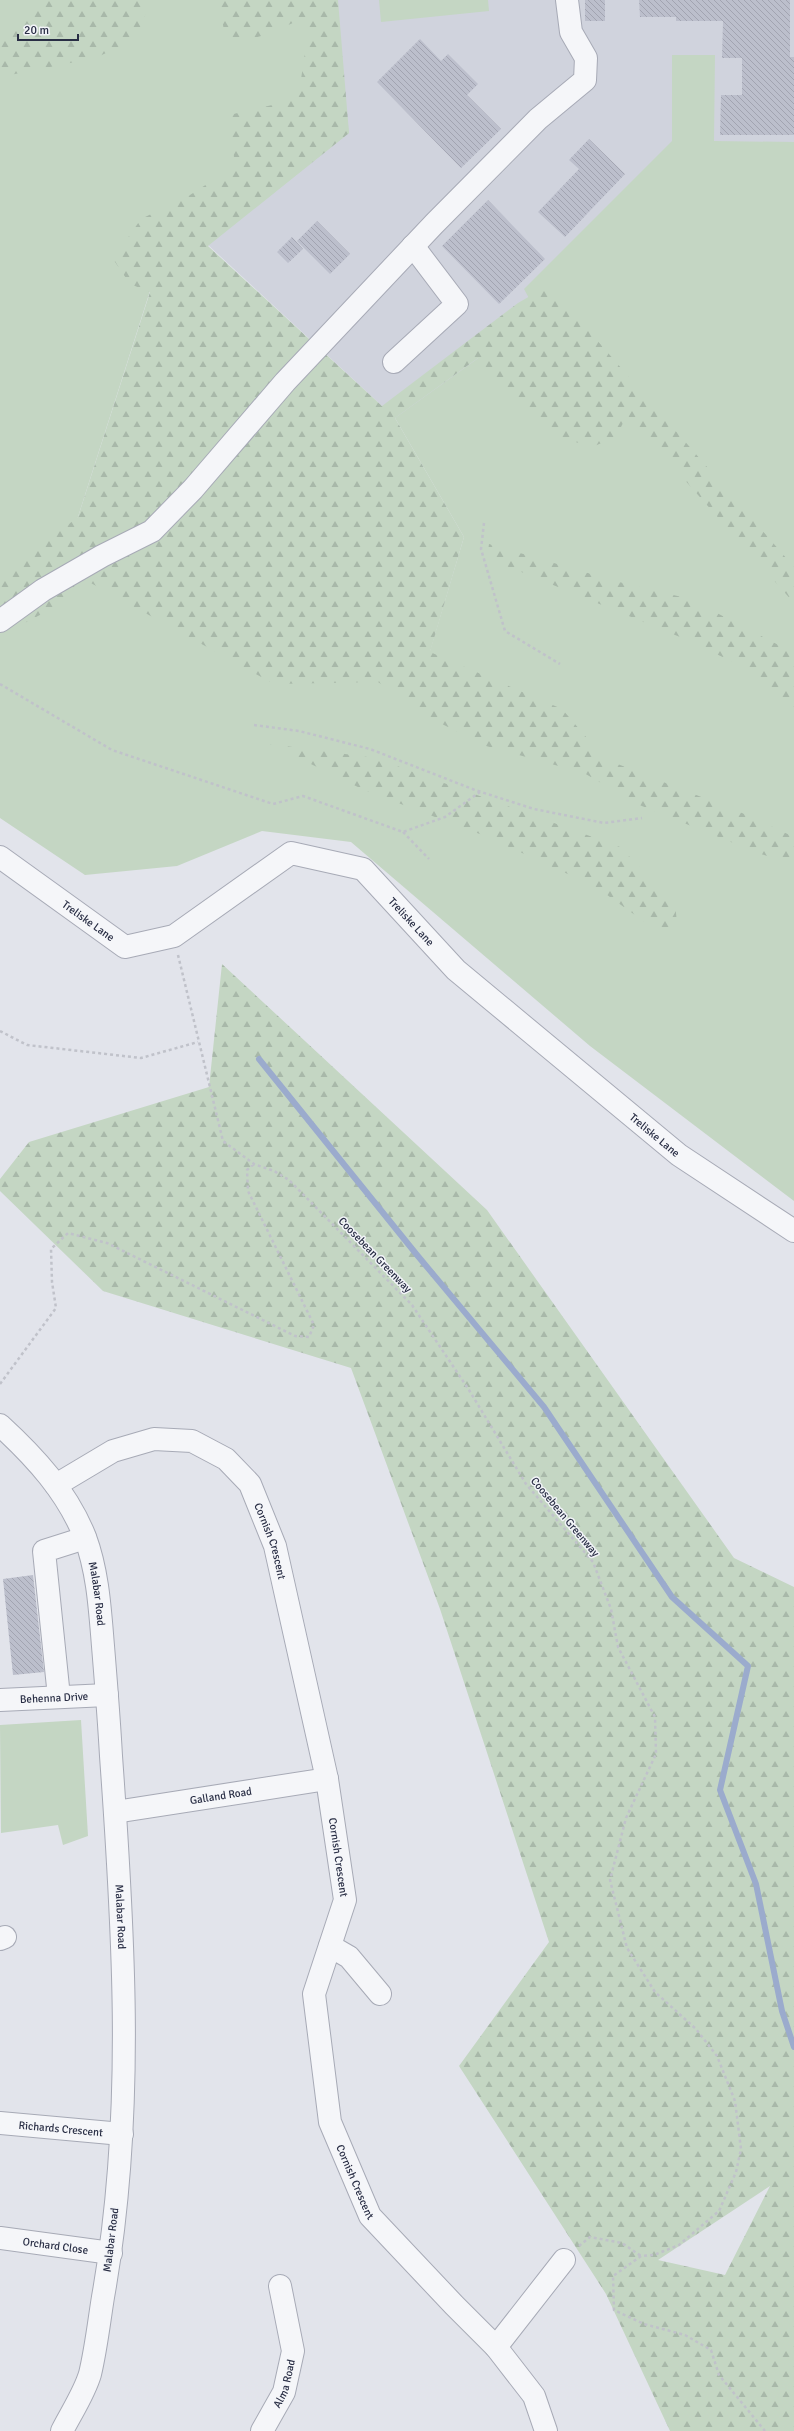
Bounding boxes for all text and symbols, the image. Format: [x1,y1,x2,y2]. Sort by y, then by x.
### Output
scale bar [18,16,78,42]
text: 20 m [24,23,49,38]
street label: Treliske Lane [386,895,437,949]
street label: Treliske Lane [60,898,117,944]
street label: Treliske Lane [627,1110,682,1159]
street label: Coosebean Greenway [336,1215,415,1296]
street label: Coosebean Greenway [528,1475,603,1560]
street label: Cornish Crescent [252,1501,289,1581]
street label: Malabar Road [86,1560,108,1627]
street label: Behenna Drive [19,1689,88,1706]
street label: Galland Road [189,1784,253,1807]
street label: Cornish Crescent [326,1817,351,1898]
street label: Malabar Road [113,1884,129,1949]
street label: Richards Crescent [18,2118,104,2139]
street label: Cornish Crescent [334,2142,377,2223]
street label: Malabar Road [101,2207,121,2273]
street label: Orchard Close [22,2235,89,2256]
street label: Alma Road [270,2358,298,2410]

